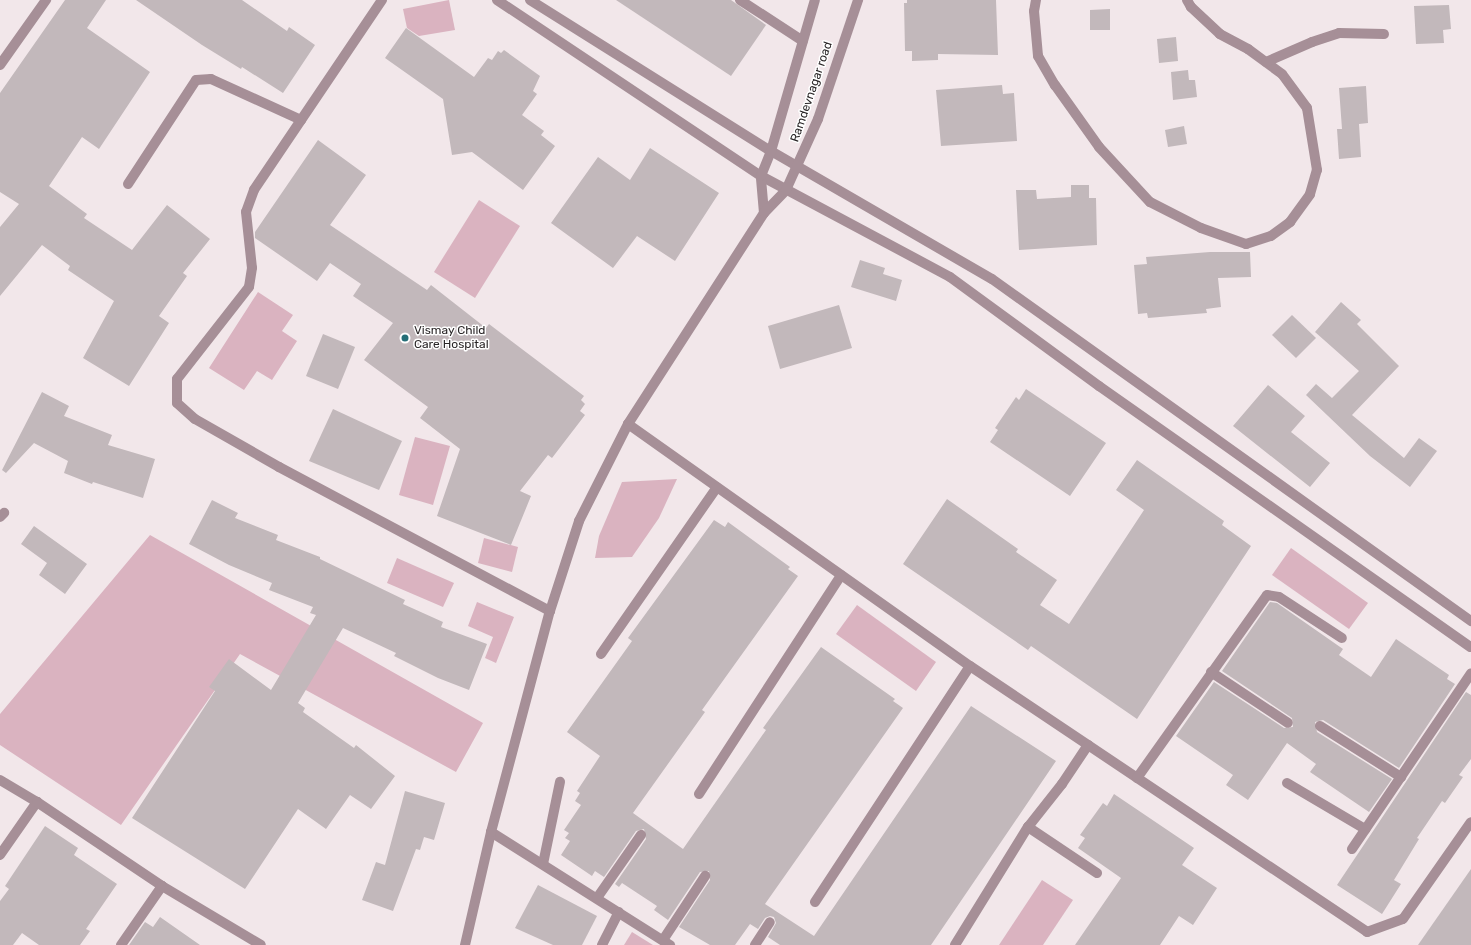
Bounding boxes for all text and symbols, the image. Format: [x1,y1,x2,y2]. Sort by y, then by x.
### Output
street label: Ramdevnagar road [788,40,836,144]
place label: Vismay Child Care Hospital [414,324,489,352]
marker: Vismay Child Care Hospital [399,332,411,344]

